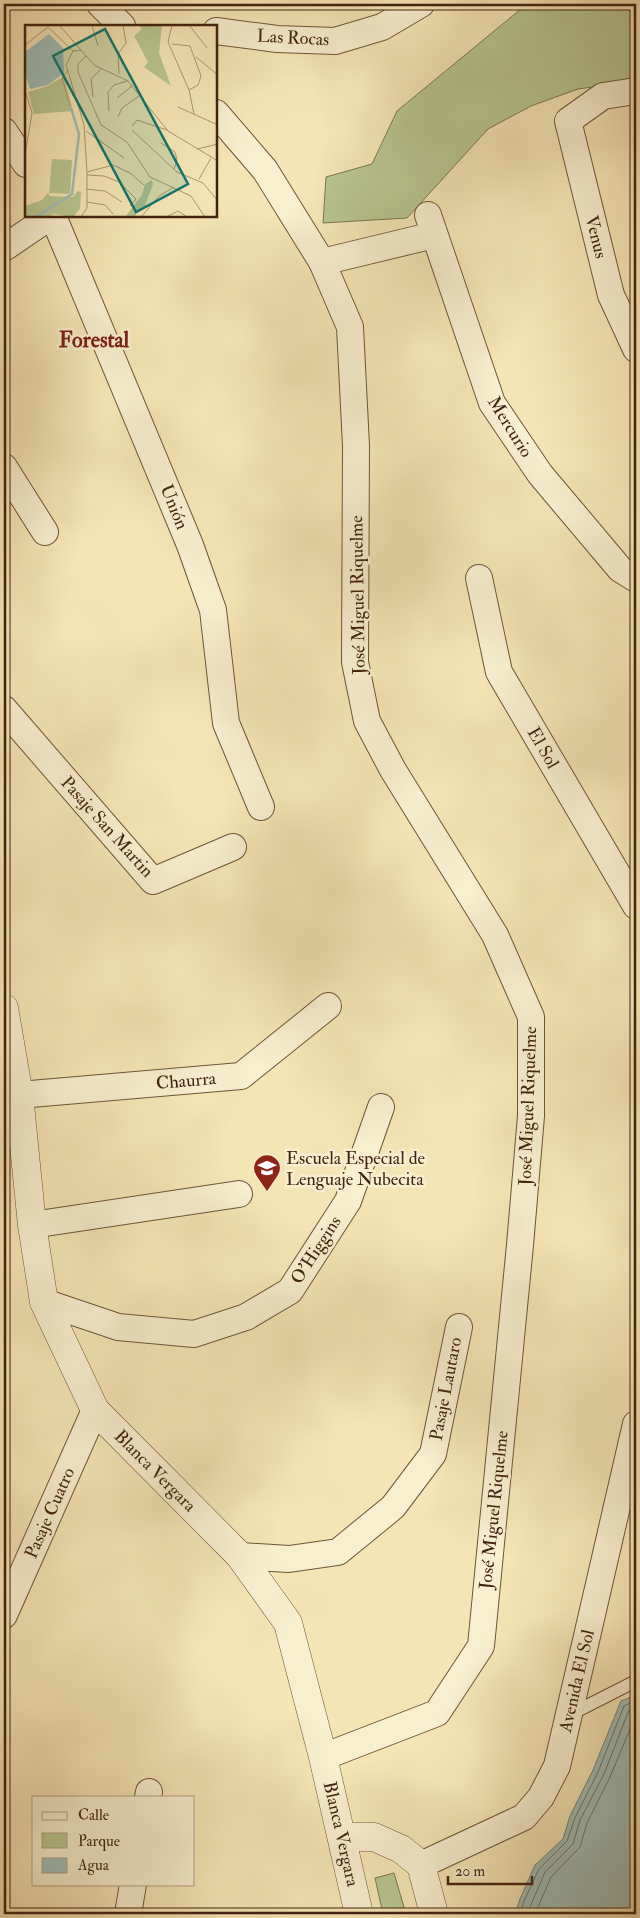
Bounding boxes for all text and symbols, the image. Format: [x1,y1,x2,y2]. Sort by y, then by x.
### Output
inset map [25,25,218,218]
street label: Las Rocas [256,25,330,51]
street label: Venus [580,213,612,261]
district label: Forestal [59,326,130,354]
street label: Mercurio [482,392,538,462]
street label: Unión [155,481,193,533]
street label: José Miguel Riquelme [345,515,371,676]
street label: El Sol [522,723,564,773]
street label: Pasaje San Martin [56,772,158,882]
street label: José Miguel Riquelme [514,1025,542,1187]
street label: Chaurra [155,1067,218,1095]
place label: Escuela Especial de Lenguaje Nubecita [286,1147,426,1191]
school or university icon: Escuela Especial de Lenguaje Nubecita [252,1153,282,1192]
street label: O'Higgins [285,1212,347,1288]
street label: Pasaje Lautaro [425,1335,467,1443]
street label: Blanca Vergara [109,1425,201,1517]
street label: José Miguel Riquelme [474,1429,514,1591]
street label: Pasaje Cuatro [20,1464,80,1562]
street label: Avenida El Sol [554,1627,600,1736]
street label: Blanca Vergara [318,1779,364,1889]
legend [32,1796,195,1886]
text: Calle [78,1806,109,1825]
text: Parque [78,1832,120,1851]
scale bar [448,1853,531,1885]
text: Agua [77,1856,110,1875]
text: 20 m [455,1862,485,1881]

